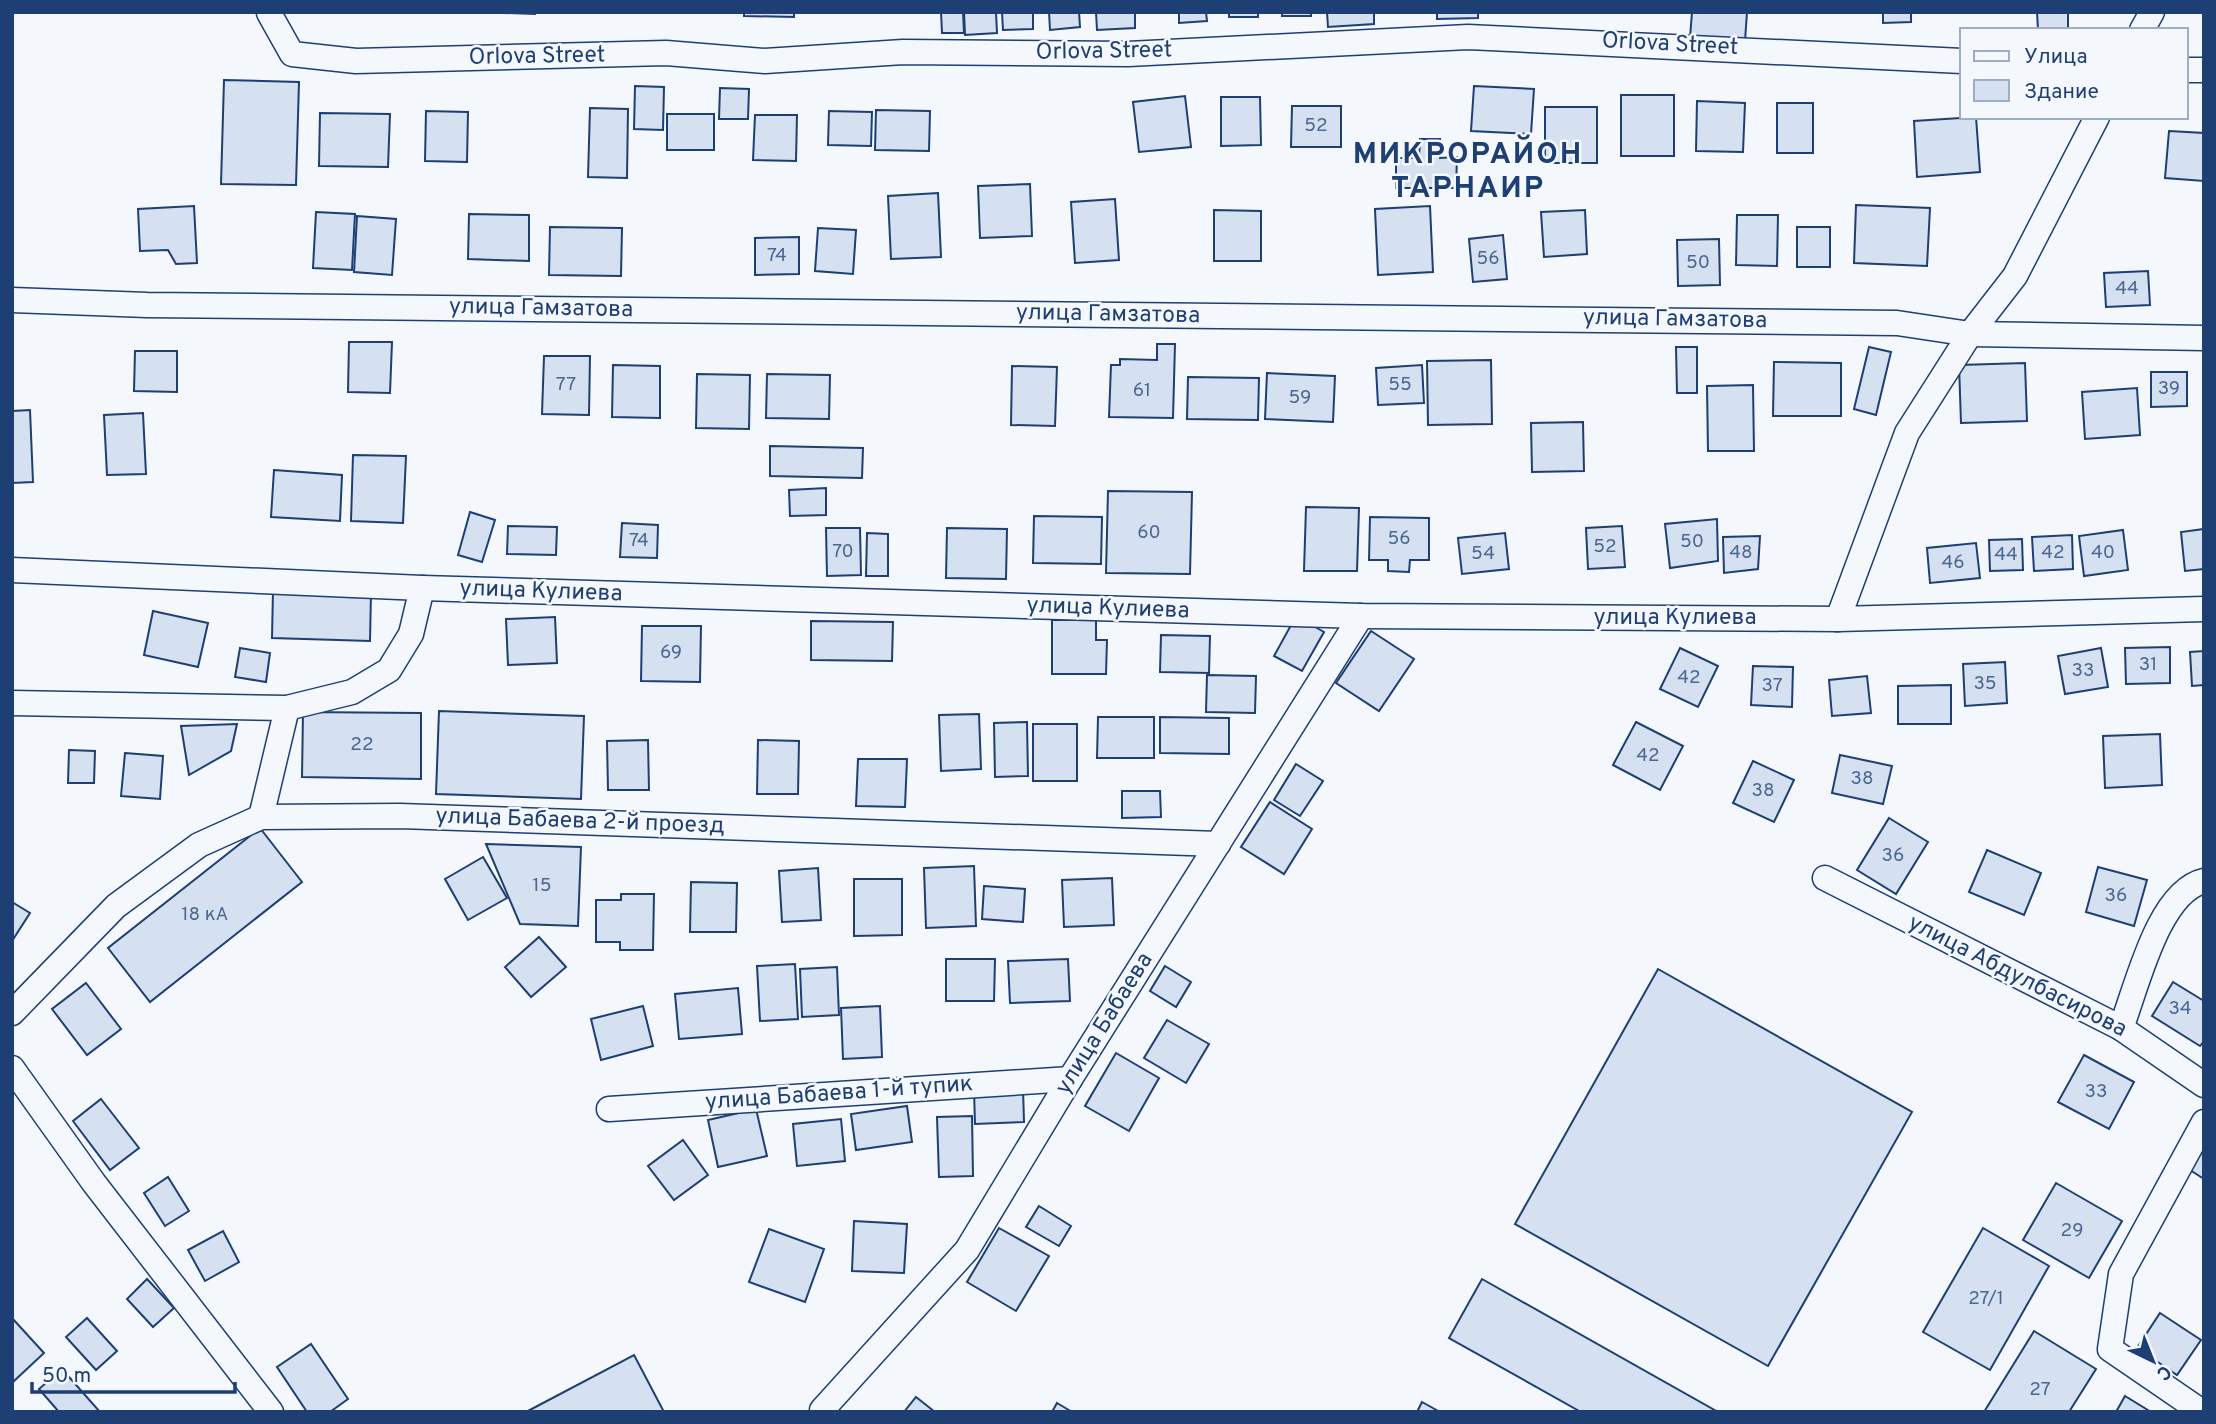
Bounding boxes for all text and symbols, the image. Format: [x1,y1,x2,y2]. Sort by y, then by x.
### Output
street label: Orlova Street [1601,27,1739,63]
legend [1960,28,2188,119]
street label: Orlova Street [1035,36,1173,68]
street label: Orlova Street [468,41,606,73]
text: Улица [2024,44,2088,71]
text: Здание [2024,79,2099,106]
house number: 52 [1304,114,1328,138]
district label: МИКРОРАЙОН ТАРНАИР [1353,134,1583,208]
house number: 74 [767,244,787,268]
house number: 56 [1476,247,1500,271]
house number: 50 [1686,251,1710,275]
house number: 44 [2115,277,2139,301]
street label: улица Гамзатова [449,293,633,325]
street label: улица Гамзатова [1016,299,1200,331]
street label: улица Гамзатова [1583,304,1767,336]
house number: 77 [556,373,576,397]
house number: 55 [1388,373,1412,397]
house number: 39 [2158,377,2180,401]
house number: 61 [1133,379,1151,403]
house number: 59 [1289,386,1311,410]
house number: 60 [1137,521,1161,545]
house number: 56 [1387,527,1411,551]
house number: 74 [629,529,649,553]
house number: 50 [1680,530,1704,554]
house number: 52 [1593,535,1617,559]
house number: 70 [832,540,854,564]
house number: 48 [1729,541,1753,565]
house number: 42 [2041,541,2065,565]
house number: 40 [2091,541,2115,565]
house number: 54 [1471,542,1495,566]
house number: 44 [1994,543,2018,567]
house number: 46 [1941,551,1965,575]
street label: улица Кулиева [459,575,623,609]
street label: улица Кулиева [1026,592,1190,626]
street label: улица Кулиева [1593,604,1757,633]
house number: 69 [660,641,682,665]
house number: 31 [2139,653,2157,677]
house number: 33 [2072,659,2094,683]
house number: 42 [1677,666,1701,690]
house number: 35 [1973,672,1997,696]
house number: 37 [1761,674,1783,698]
house number: 22 [350,733,374,757]
house number: 42 [1636,744,1660,768]
house number: 38 [1850,767,1874,791]
house number: 38 [1751,779,1775,803]
street label: улица Бабаева 2-й проезд [435,802,725,842]
house number: 36 [1882,844,1904,868]
house number: 15 [533,874,551,898]
house number: 36 [2105,884,2127,908]
house number: 18 кА [182,903,228,927]
street label: улица Абдулбасирова [1903,909,2131,1045]
street label: улица Бабаева [1050,948,1160,1100]
house number: 34 [2168,997,2192,1021]
street label: улица Бабаева 1-й тупик [704,1070,974,1118]
house number: 33 [2085,1080,2107,1104]
house number: 29 [2061,1219,2083,1243]
house number: 27/1 [1968,1287,2004,1311]
north arrow [2118,1326,2188,1396]
scale bar [32,1350,234,1394]
text: С [2151,1359,2176,1385]
text: 50 m [42,1363,91,1390]
house number: 27 [2029,1378,2051,1402]

